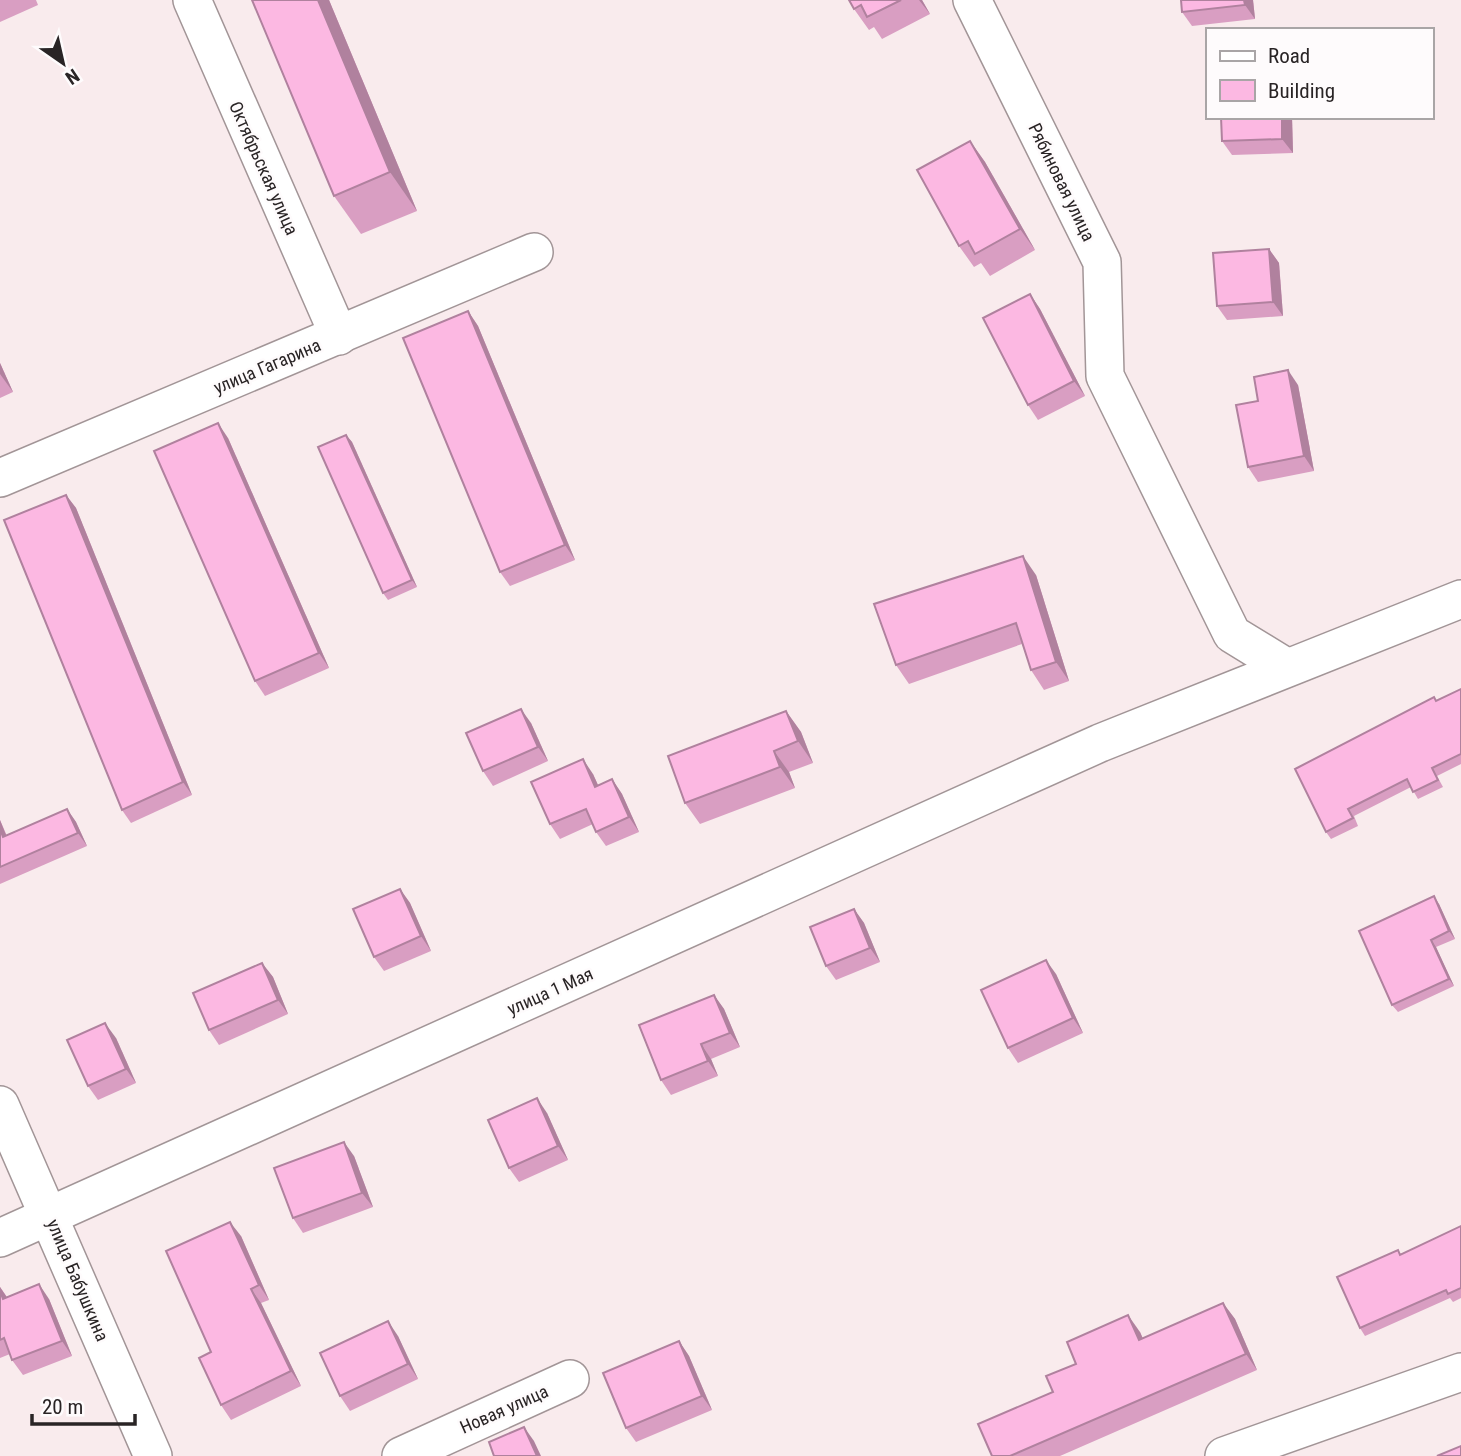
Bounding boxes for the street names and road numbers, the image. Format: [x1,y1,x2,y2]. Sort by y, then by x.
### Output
street label: Октябрьская улица [225,98,303,238]
street label: Рябиновая улица [1024,120,1100,244]
street label: улица Гагарина [210,334,324,398]
street label: улица 1 Мая [504,963,596,1019]
street label: улица Бабушкина [43,1216,113,1344]
street label: Новая улица [457,1380,551,1438]

